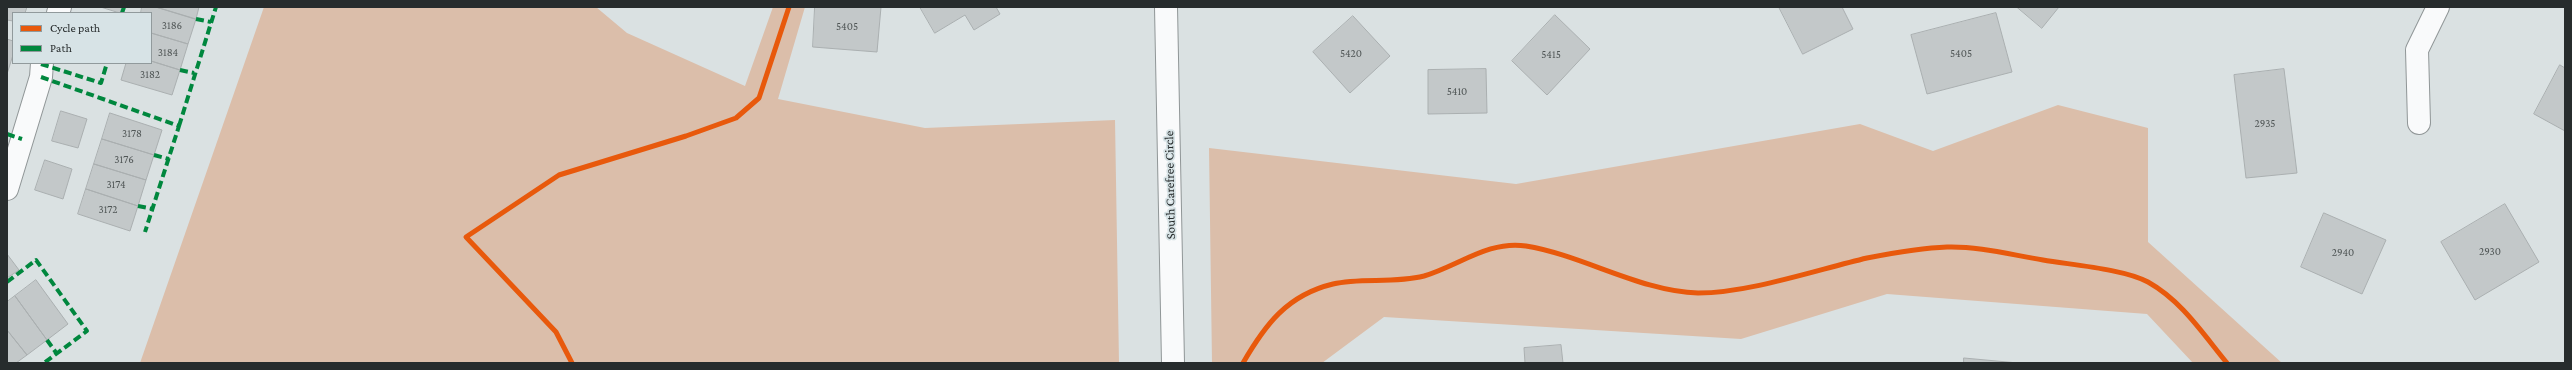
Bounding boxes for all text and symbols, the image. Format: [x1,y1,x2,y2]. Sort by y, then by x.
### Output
legend [12,12,152,64]
house number: 3186 [162,19,182,33]
house number: 5405 [836,20,858,34]
text: Cycle path [50,21,100,35]
text: Path [50,41,72,55]
house number: 3184 [158,46,178,60]
house number: 5420 [1340,47,1362,61]
house number: 5405 [1950,47,1972,61]
house number: 5415 [1541,48,1561,62]
house number: 3182 [140,68,160,82]
house number: 5410 [1447,85,1467,99]
house number: 2935 [2254,117,2276,131]
house number: 3178 [122,127,142,141]
street label: South Carefree Circle [1161,130,1179,240]
house number: 3176 [114,153,134,167]
house number: 3174 [106,178,126,192]
house number: 3172 [98,203,118,217]
house number: 2930 [2479,245,2501,259]
house number: 2940 [2332,246,2354,260]

